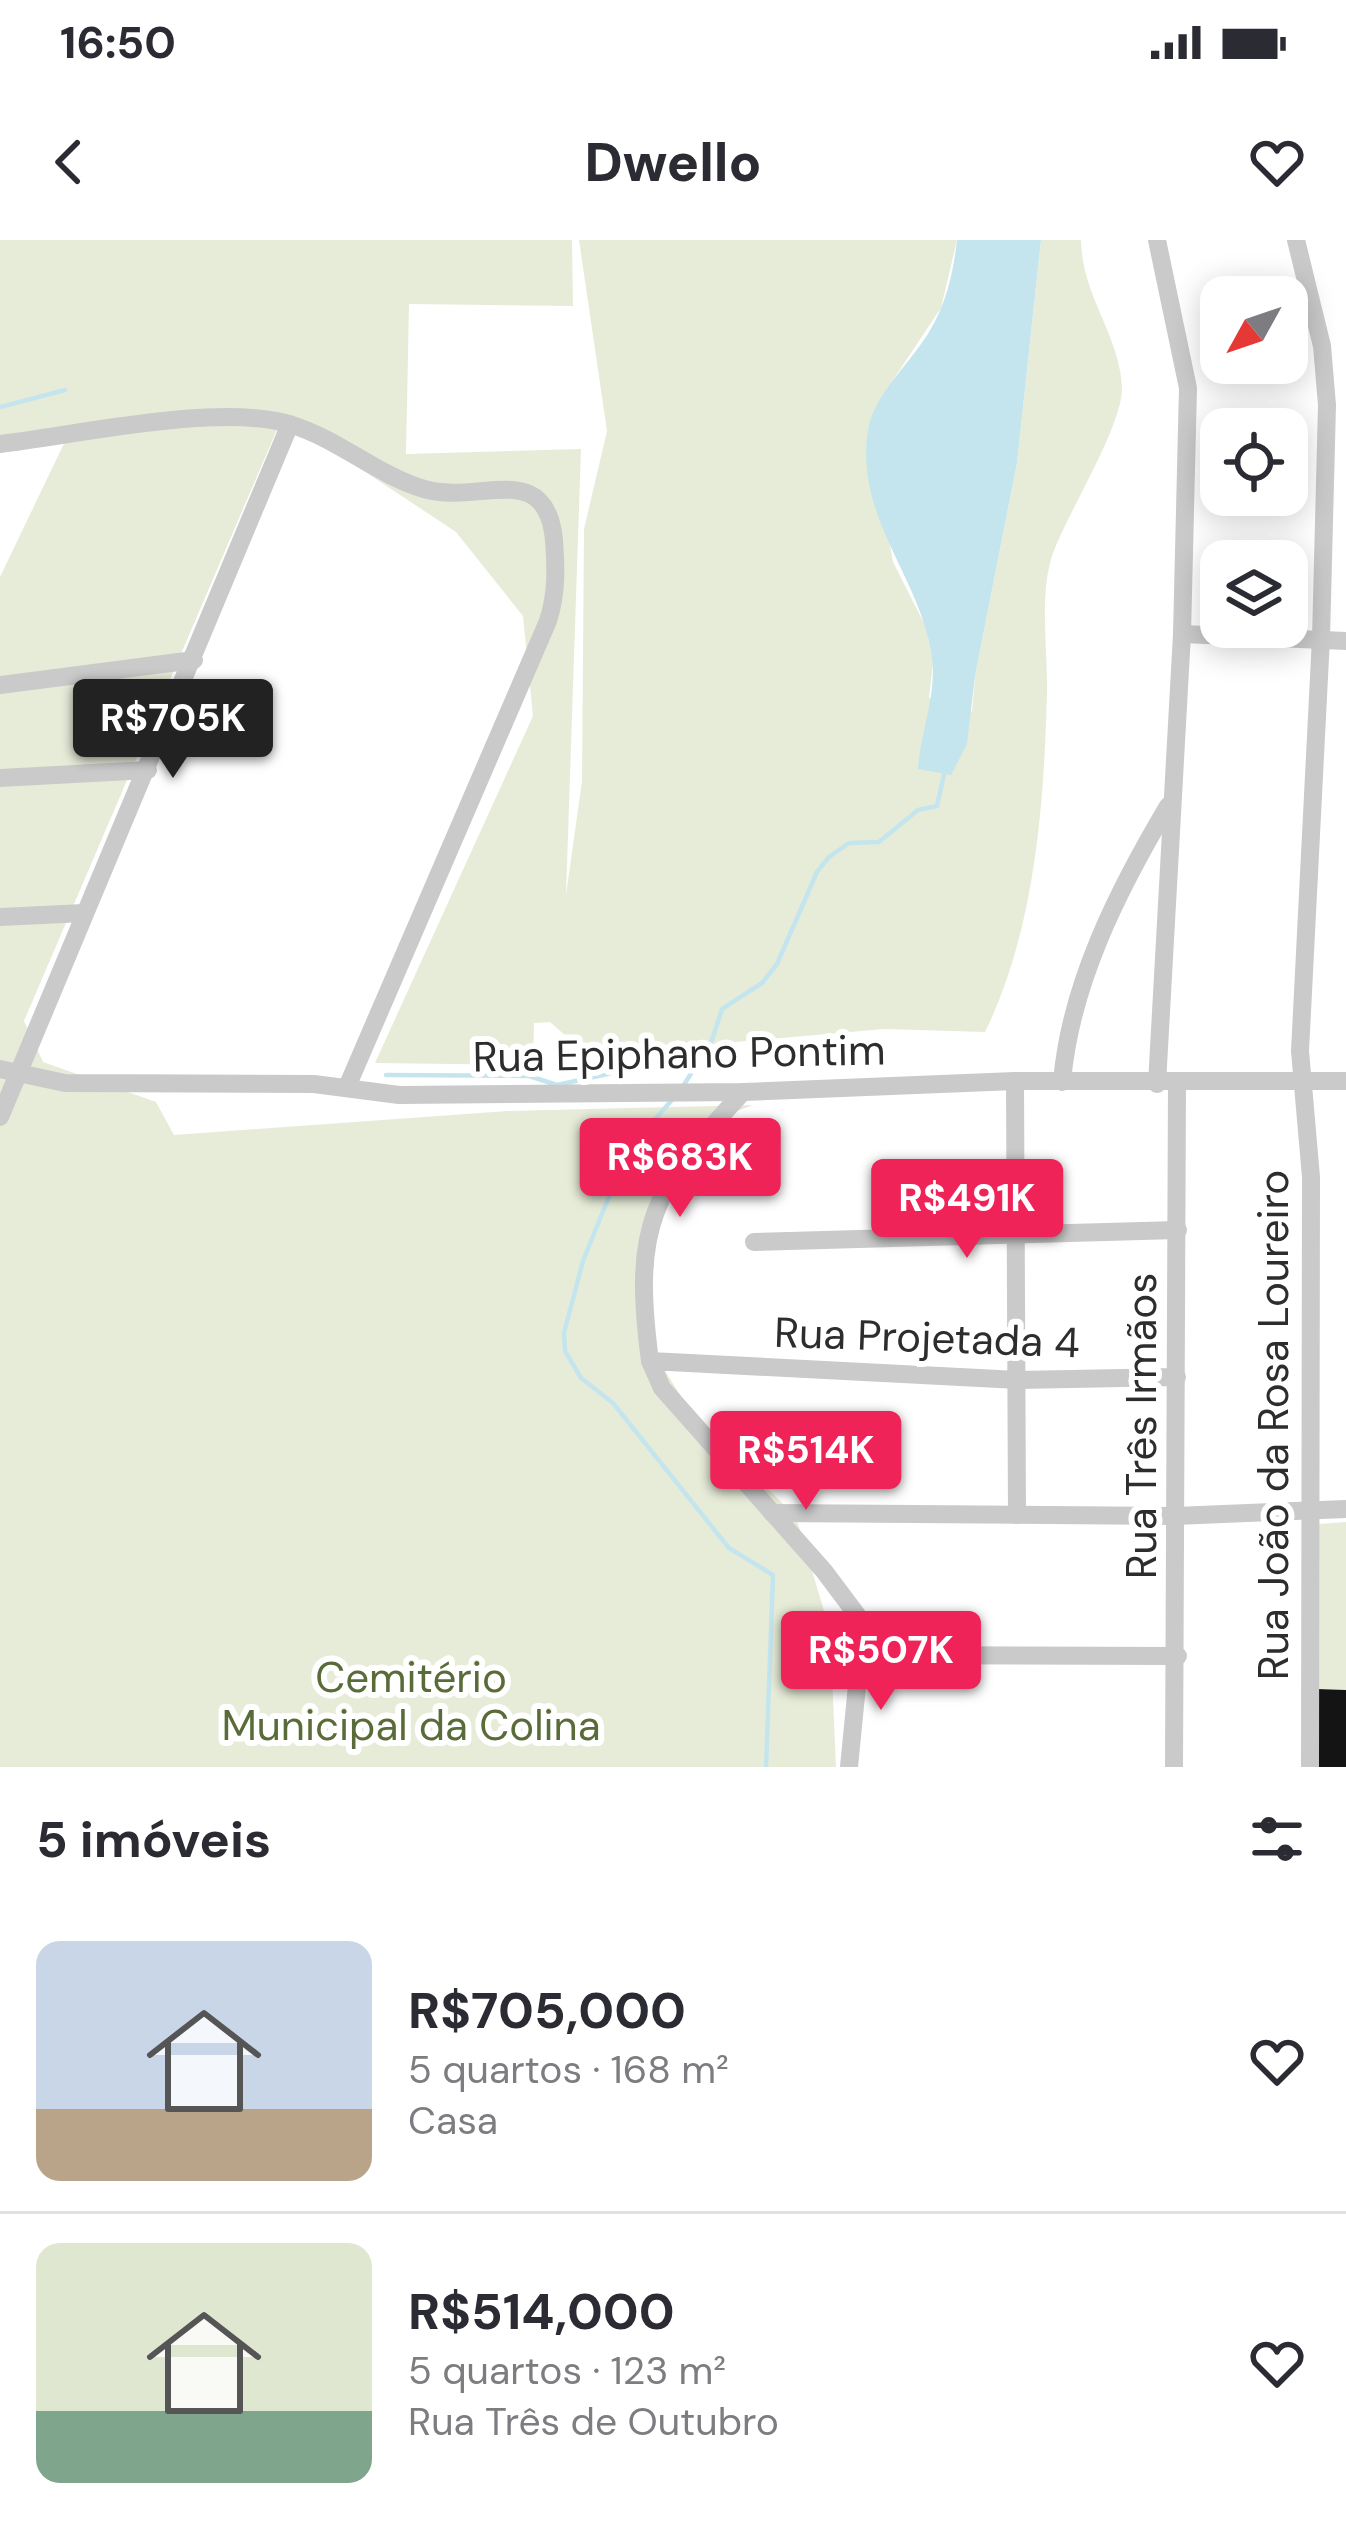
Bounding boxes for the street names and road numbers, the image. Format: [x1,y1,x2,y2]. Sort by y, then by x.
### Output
street label: Rua Epiphano Pontim [472,1022,886,1085]
street label: Rua João da Rosa Loureiro [1246,1170,1301,1680]
street label: Rua Três Irmãos [1114,1273,1169,1579]
street label: Rua Projetada 4 [773,1305,1081,1370]

